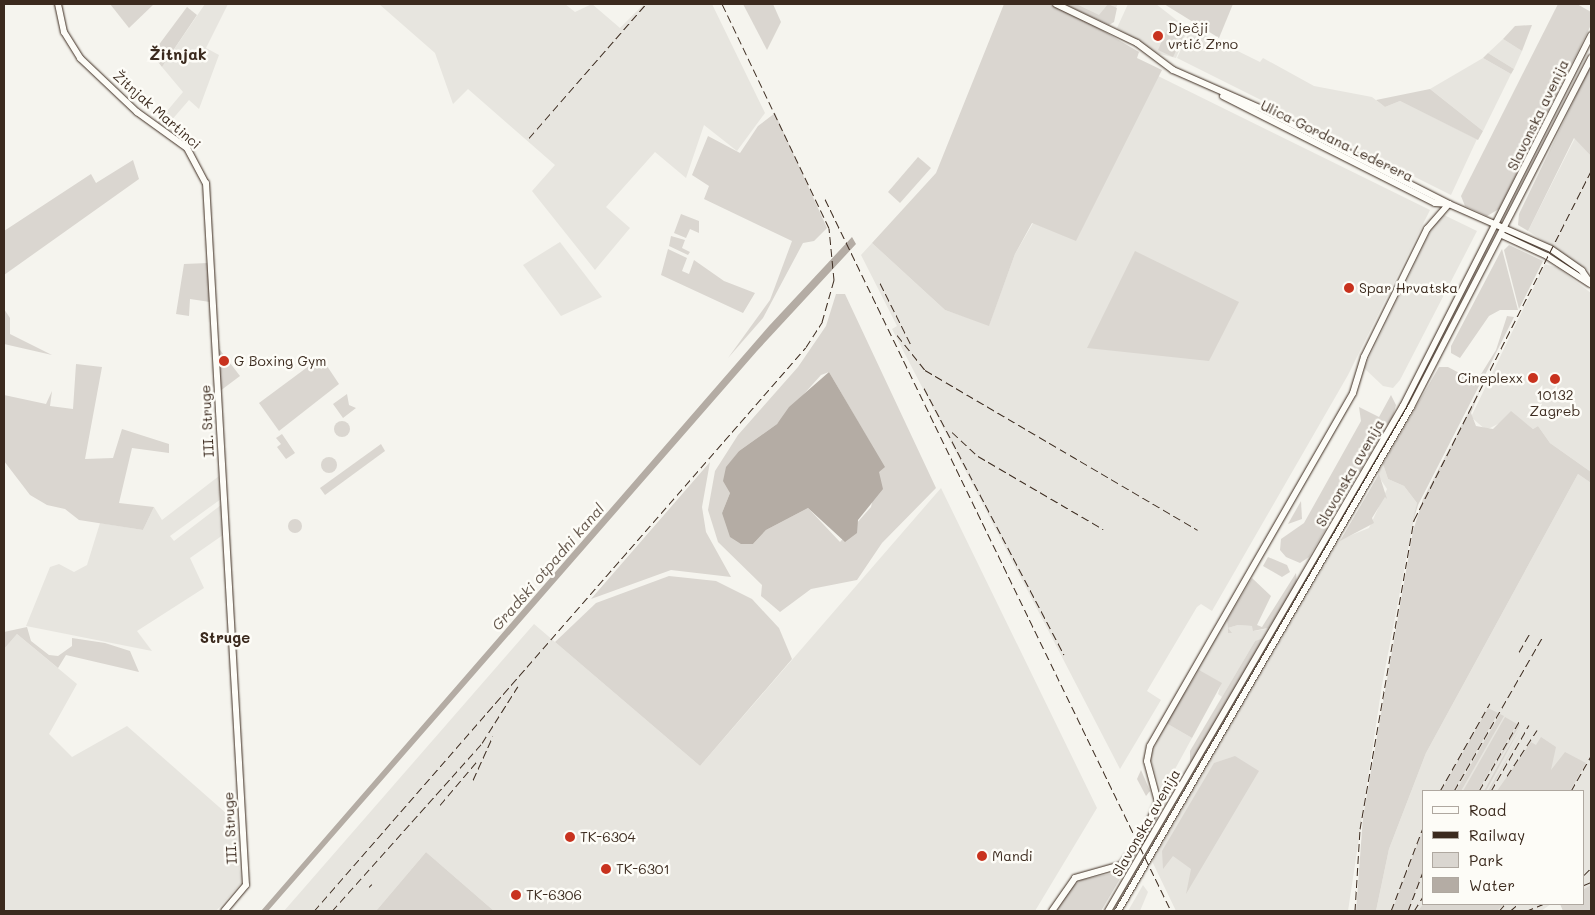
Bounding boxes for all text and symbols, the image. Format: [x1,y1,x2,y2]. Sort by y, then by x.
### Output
place label: Dječji vrtić Zrno [1168,20,1238,52]
marker: Dječji vrtić Zrno [1152,30,1164,42]
district label: Žitnjak [149,44,207,64]
street label: Slavonska avenija [1504,57,1572,173]
street label: Žitnjak Martinci [110,67,204,153]
street label: Ulica Gordana Lederera [1258,97,1416,185]
place label: Spar Hrvatska [1359,280,1458,296]
marker: Spar Hrvatska [1343,282,1355,294]
place label: G Boxing Gym [234,353,326,369]
marker: G Boxing Gym [218,355,230,367]
place label: Cineplexx [1457,370,1523,386]
marker: Cineplexx [1527,372,1539,384]
marker: 10132 Zagreb [1549,373,1561,385]
street label: III. Struge [197,384,217,458]
place label: 10132 Zagreb [1530,387,1580,420]
street label: Slavonska avenija [1312,416,1388,530]
water label: Gradski otpadni kanal [488,500,608,634]
district label: Struge [200,629,250,647]
street label: Slavonska avenija [1108,766,1184,880]
legend [1422,790,1585,905]
street label: III. Struge [220,791,240,865]
text: Road [1469,800,1506,820]
text: Railway [1469,825,1525,845]
place label: TK-6304 [580,829,636,845]
marker: TK-6304 [564,831,576,843]
place label: Mandi [992,848,1033,864]
marker: Mandi [976,850,988,862]
text: Park [1469,850,1503,870]
place label: TK-6301 [616,861,670,877]
marker: TK-6301 [600,863,612,875]
text: Water [1469,875,1515,895]
place label: TK-6306 [526,887,582,903]
marker: TK-6306 [510,889,522,901]

